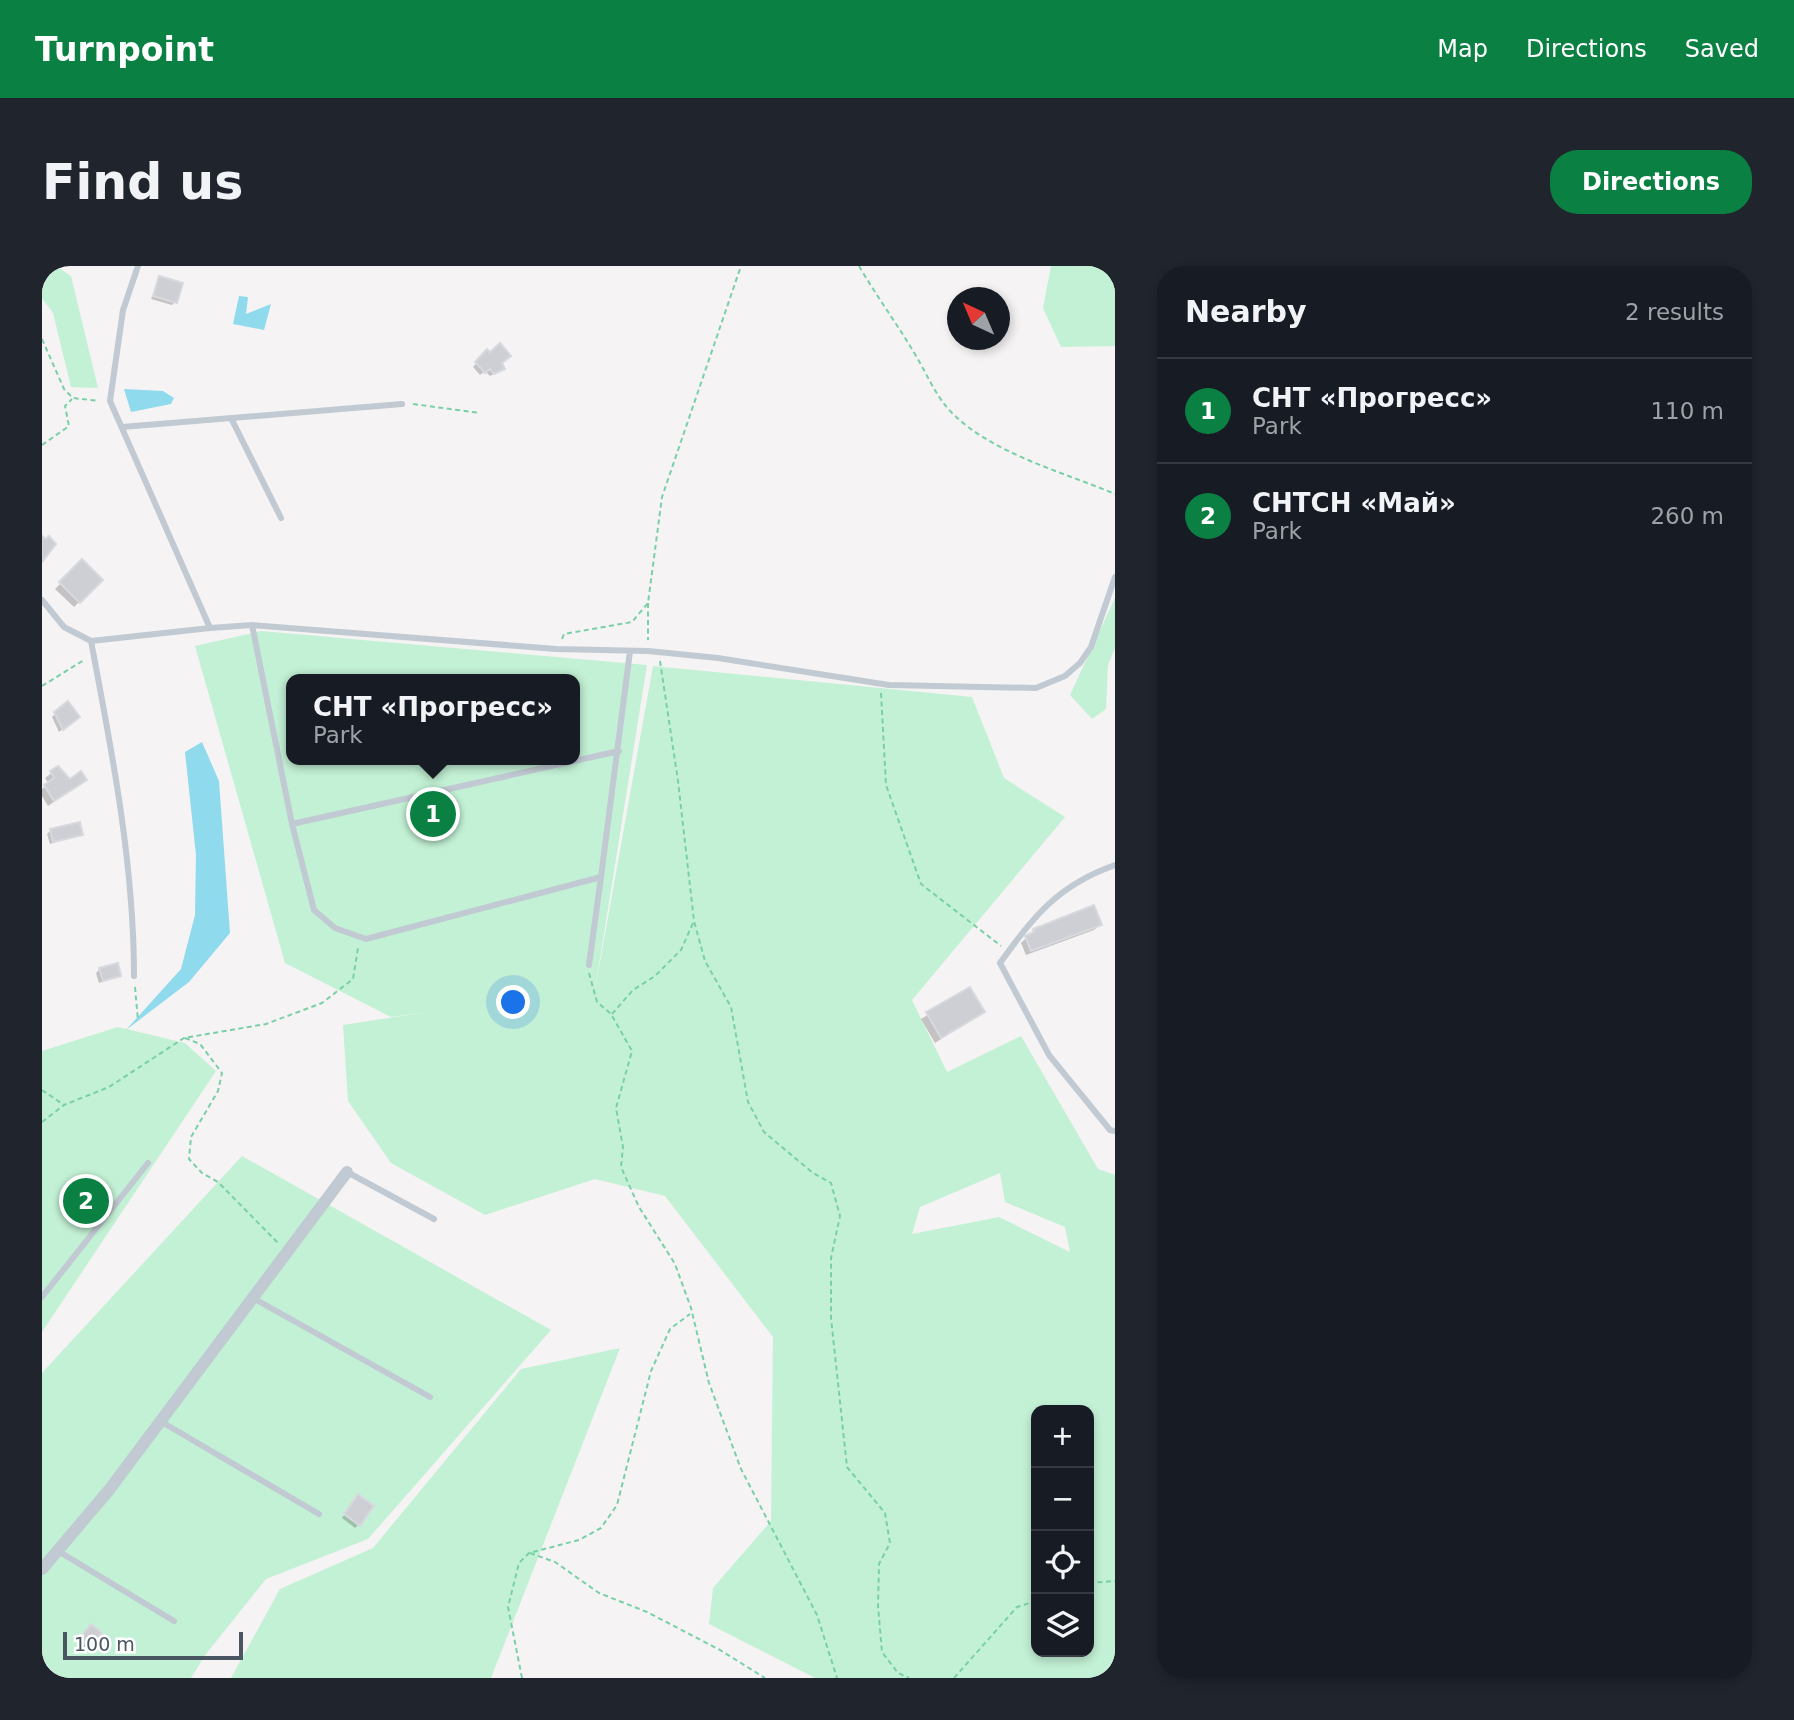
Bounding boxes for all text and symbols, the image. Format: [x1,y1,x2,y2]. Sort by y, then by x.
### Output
text: Turnpoint [35,30,214,69]
text: Map [1437,35,1488,63]
text: Directions [1526,35,1647,63]
text: Saved [1685,35,1759,63]
button: Directions [1550,150,1752,214]
text: Find us [42,154,243,211]
north arrow [947,287,1010,350]
text: Nearby [1185,294,1307,329]
text: 2 results [1625,299,1724,325]
text: СНТ «Прогресс» [1252,383,1492,413]
text: 1 [1200,398,1216,424]
text: 110 m [1650,398,1724,424]
text: Park [1252,413,1302,439]
text: СНТСН «Май» [1252,488,1456,518]
text: 2 [1200,503,1216,529]
text: 260 m [1650,503,1724,529]
text: Park [1252,518,1302,544]
popup [286,674,580,765]
text: СНТ «Прогресс» [313,692,553,722]
text: Park [313,722,363,748]
pin: 1 [410,788,456,840]
your location [496,985,530,1019]
pin: 2 [63,1175,109,1227]
map controls [1031,1405,1094,1657]
button: + [1031,1405,1094,1468]
button: − [1031,1468,1094,1531]
button: locate [1031,1531,1094,1594]
button: layers [1031,1594,1094,1657]
scale bar [63,1629,243,1661]
text: 100 m [74,1633,135,1655]

